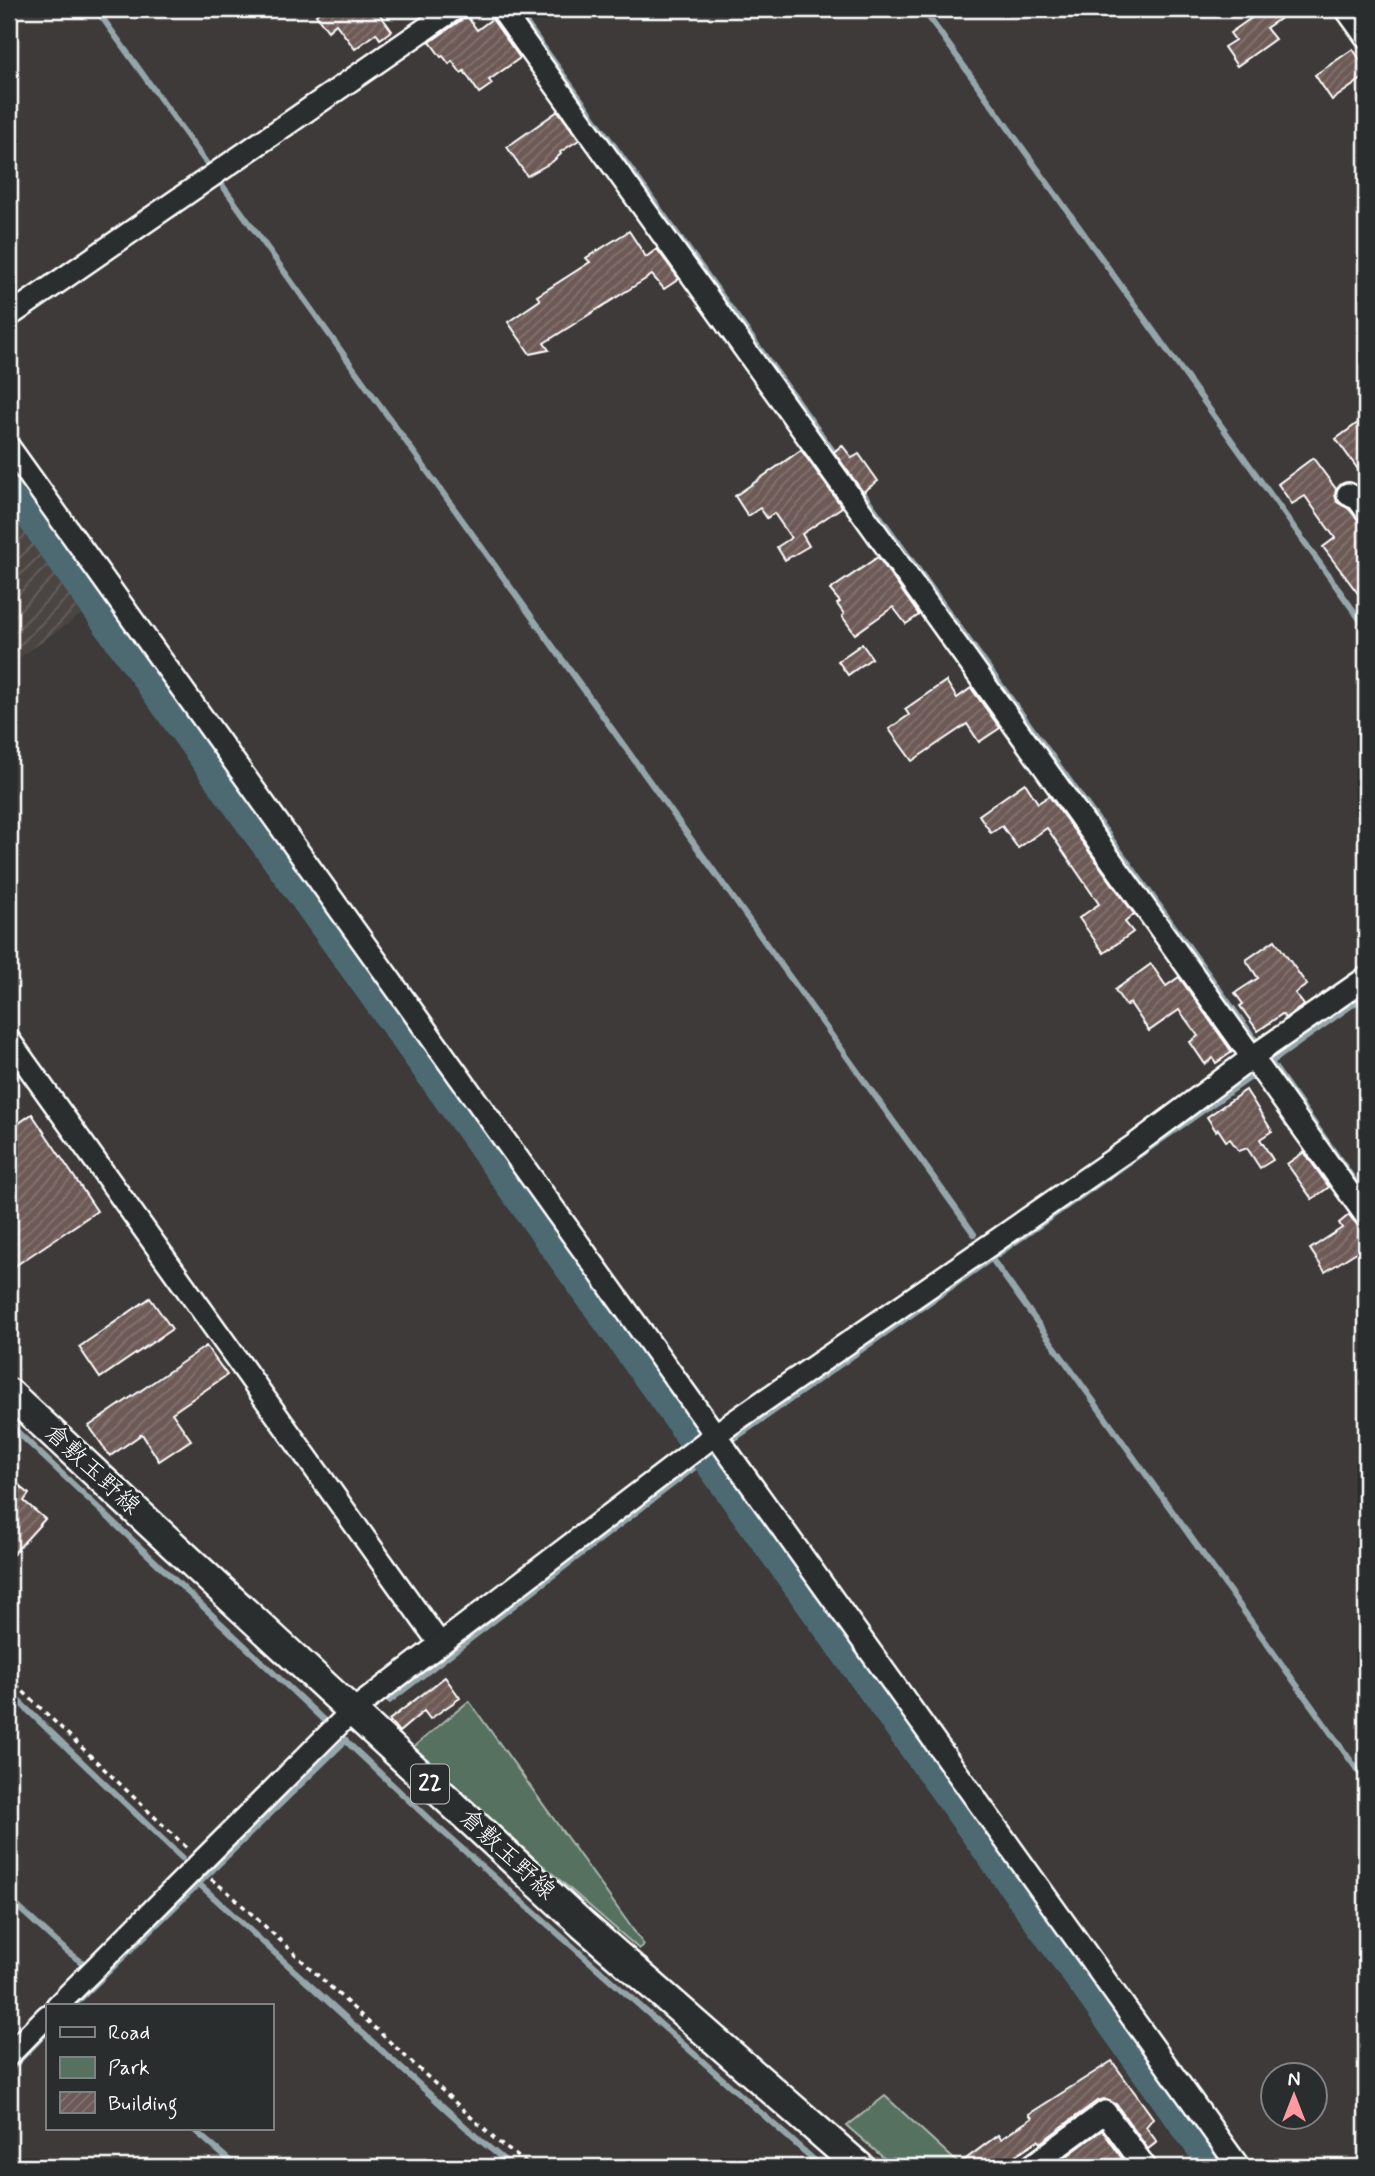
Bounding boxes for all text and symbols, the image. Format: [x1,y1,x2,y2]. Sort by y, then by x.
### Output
street label: 倉敷玉野線 [38,1418,146,1522]
road number: 22 [411,1764,449,1804]
street label: 倉敷玉野線 [453,1803,561,1907]
legend [46,2004,273,2130]
text: Road [108,2019,150,2047]
text: Park [108,2054,150,2082]
north arrow [1260,2060,1330,2130]
text: N [1288,2068,1300,2093]
text: Building [108,2090,178,2120]

